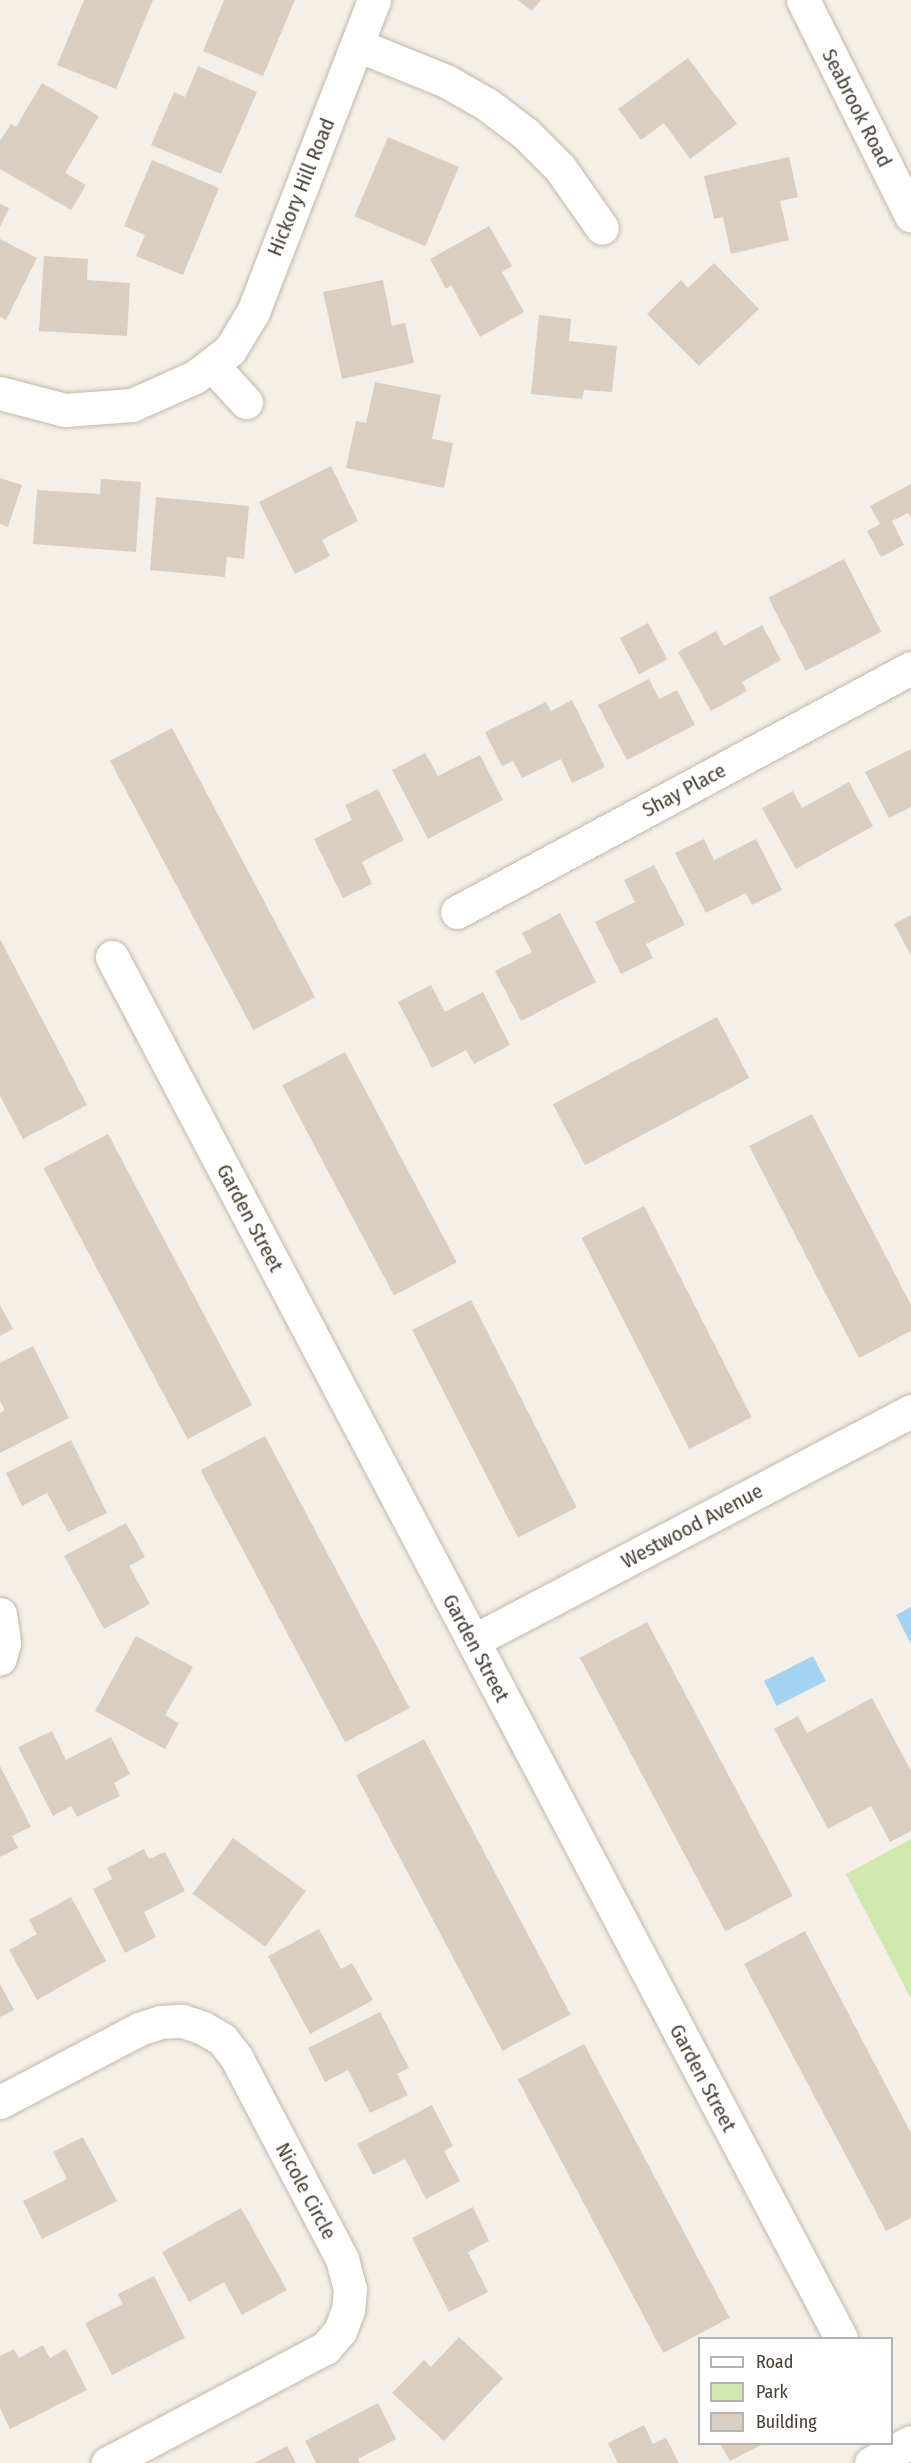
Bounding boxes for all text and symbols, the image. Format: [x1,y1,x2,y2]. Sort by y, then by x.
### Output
street label: Seabrook Road [816,45,898,171]
street label: Hickory Hill Road [262,114,340,260]
street label: Shay Place [638,757,730,823]
street label: Garden Street [211,1160,289,1276]
street label: Westwood Avenue [617,1478,767,1574]
street label: Garden Street [437,1590,515,1706]
street label: Garden Street [664,2020,742,2136]
street label: Nicole Circle [270,2138,342,2244]
legend [698,2337,893,2445]
text: Road [756,2351,793,2373]
text: Park [756,2381,788,2403]
text: Building [756,2411,817,2433]

